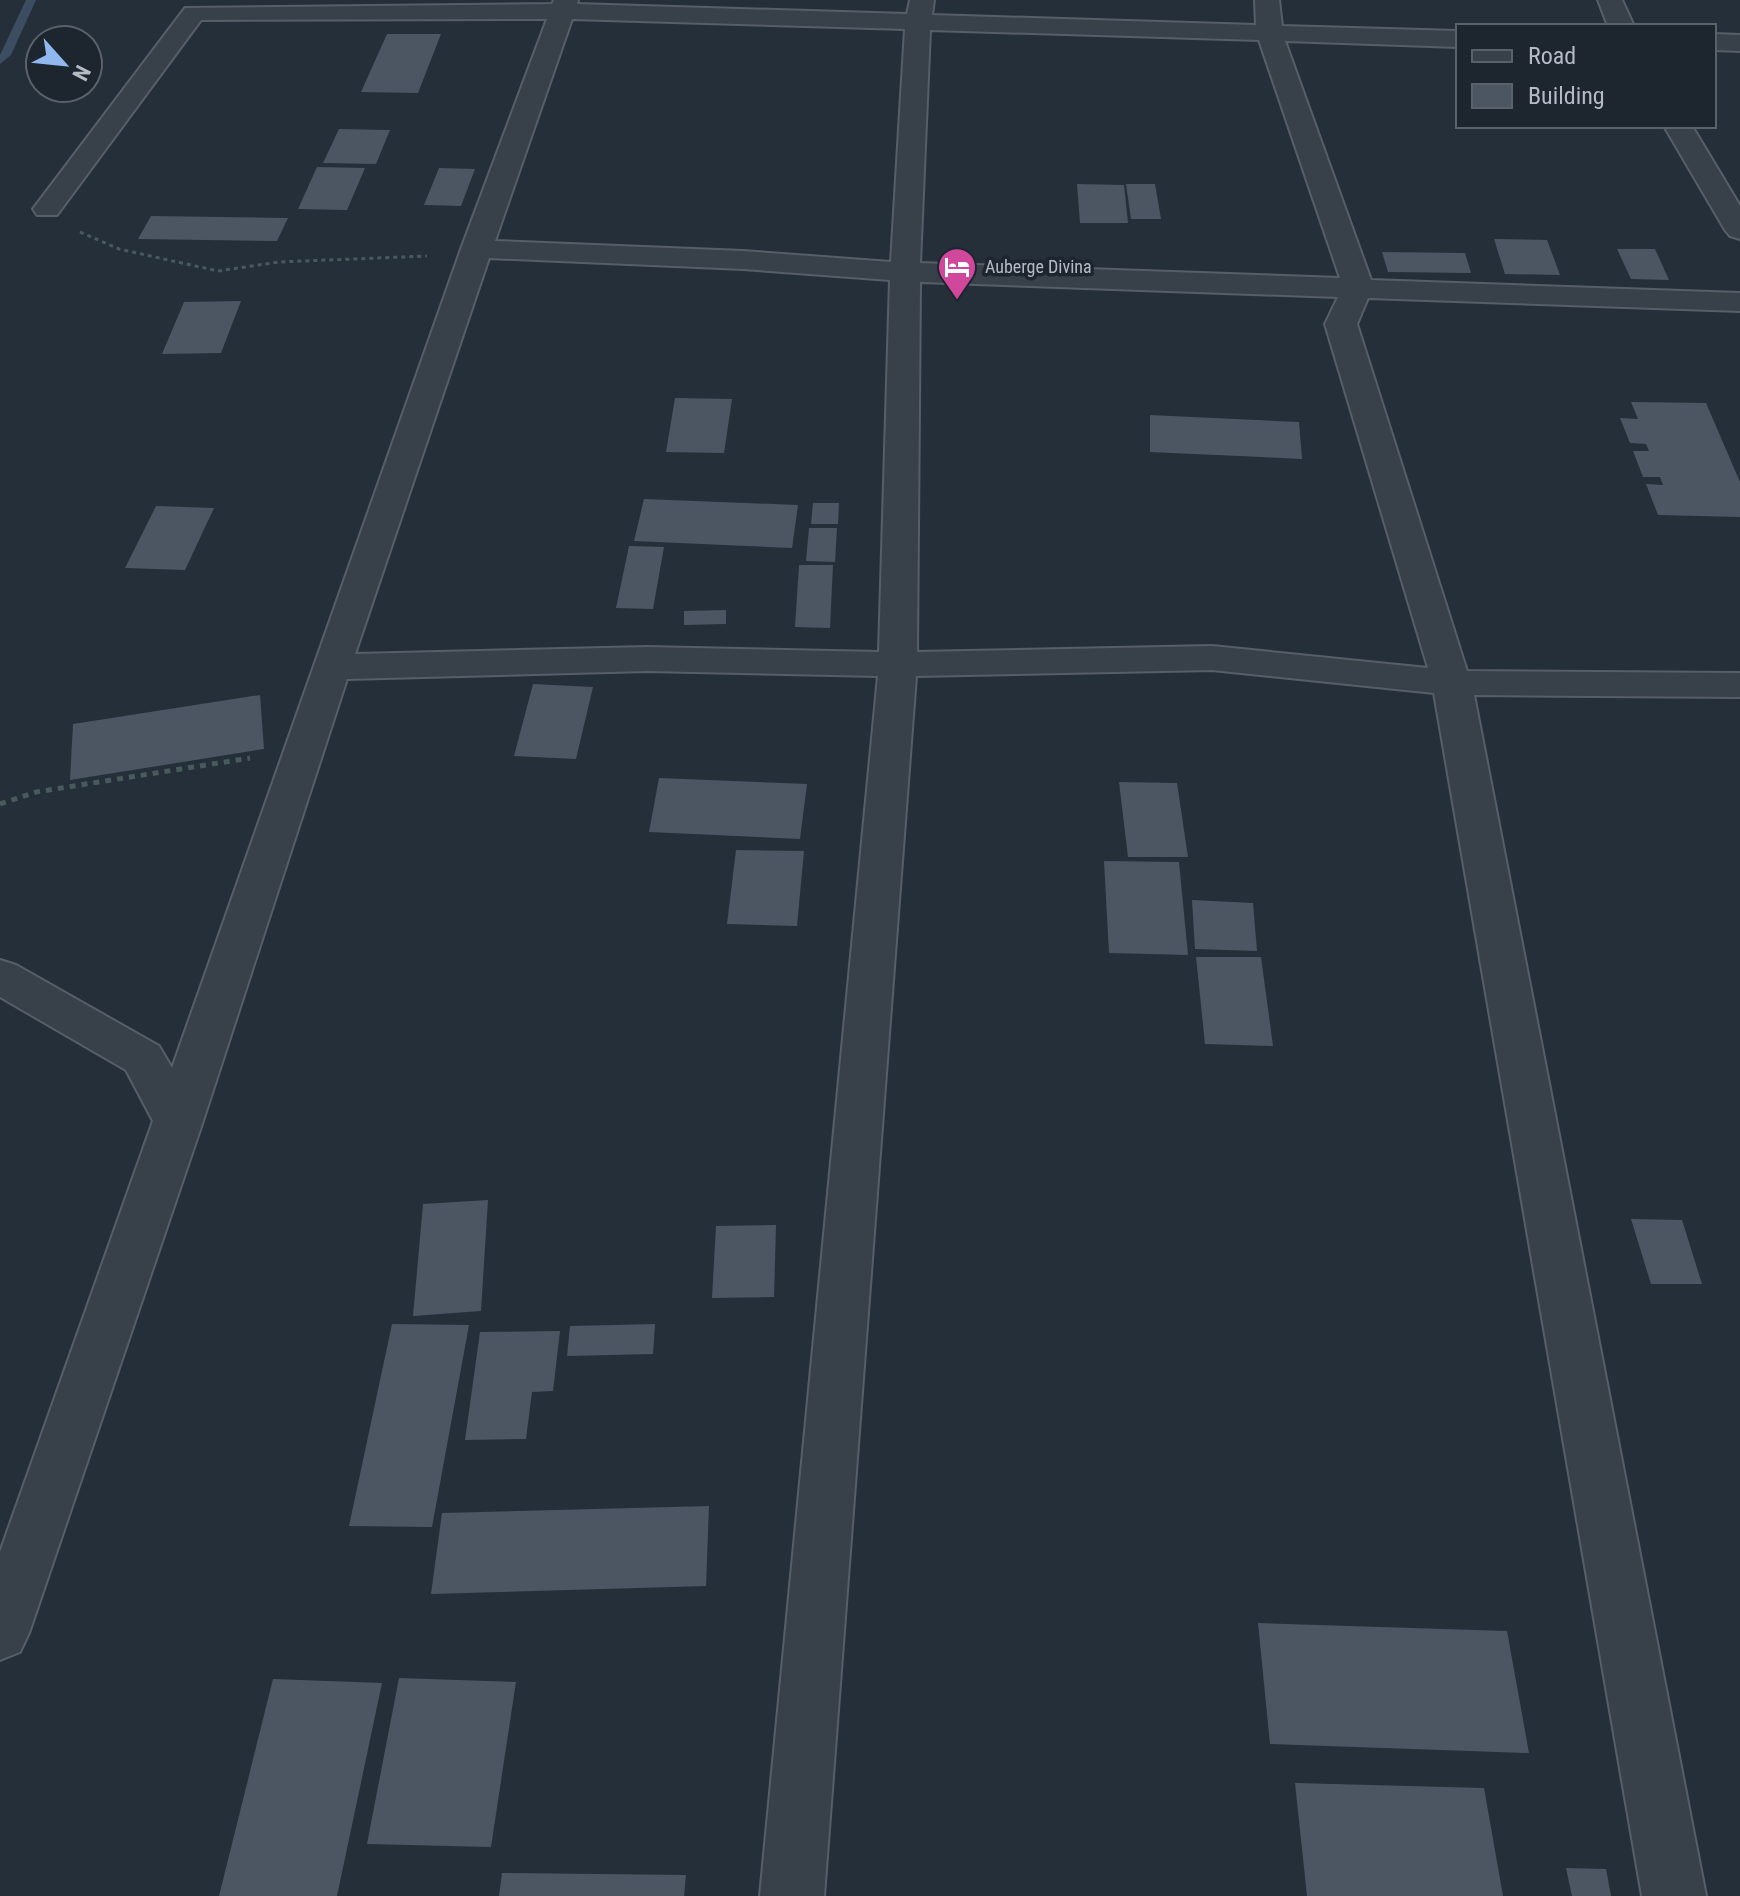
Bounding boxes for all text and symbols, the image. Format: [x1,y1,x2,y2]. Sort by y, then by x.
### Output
north arrow [24,24,104,104]
legend [1456,24,1716,128]
text: Road [1528,42,1576,70]
text: N [67,61,96,85]
text: Building [1528,82,1605,110]
hotel icon: Auberge Divina [936,246,978,301]
place label: Auberge Divina [985,256,1092,277]

